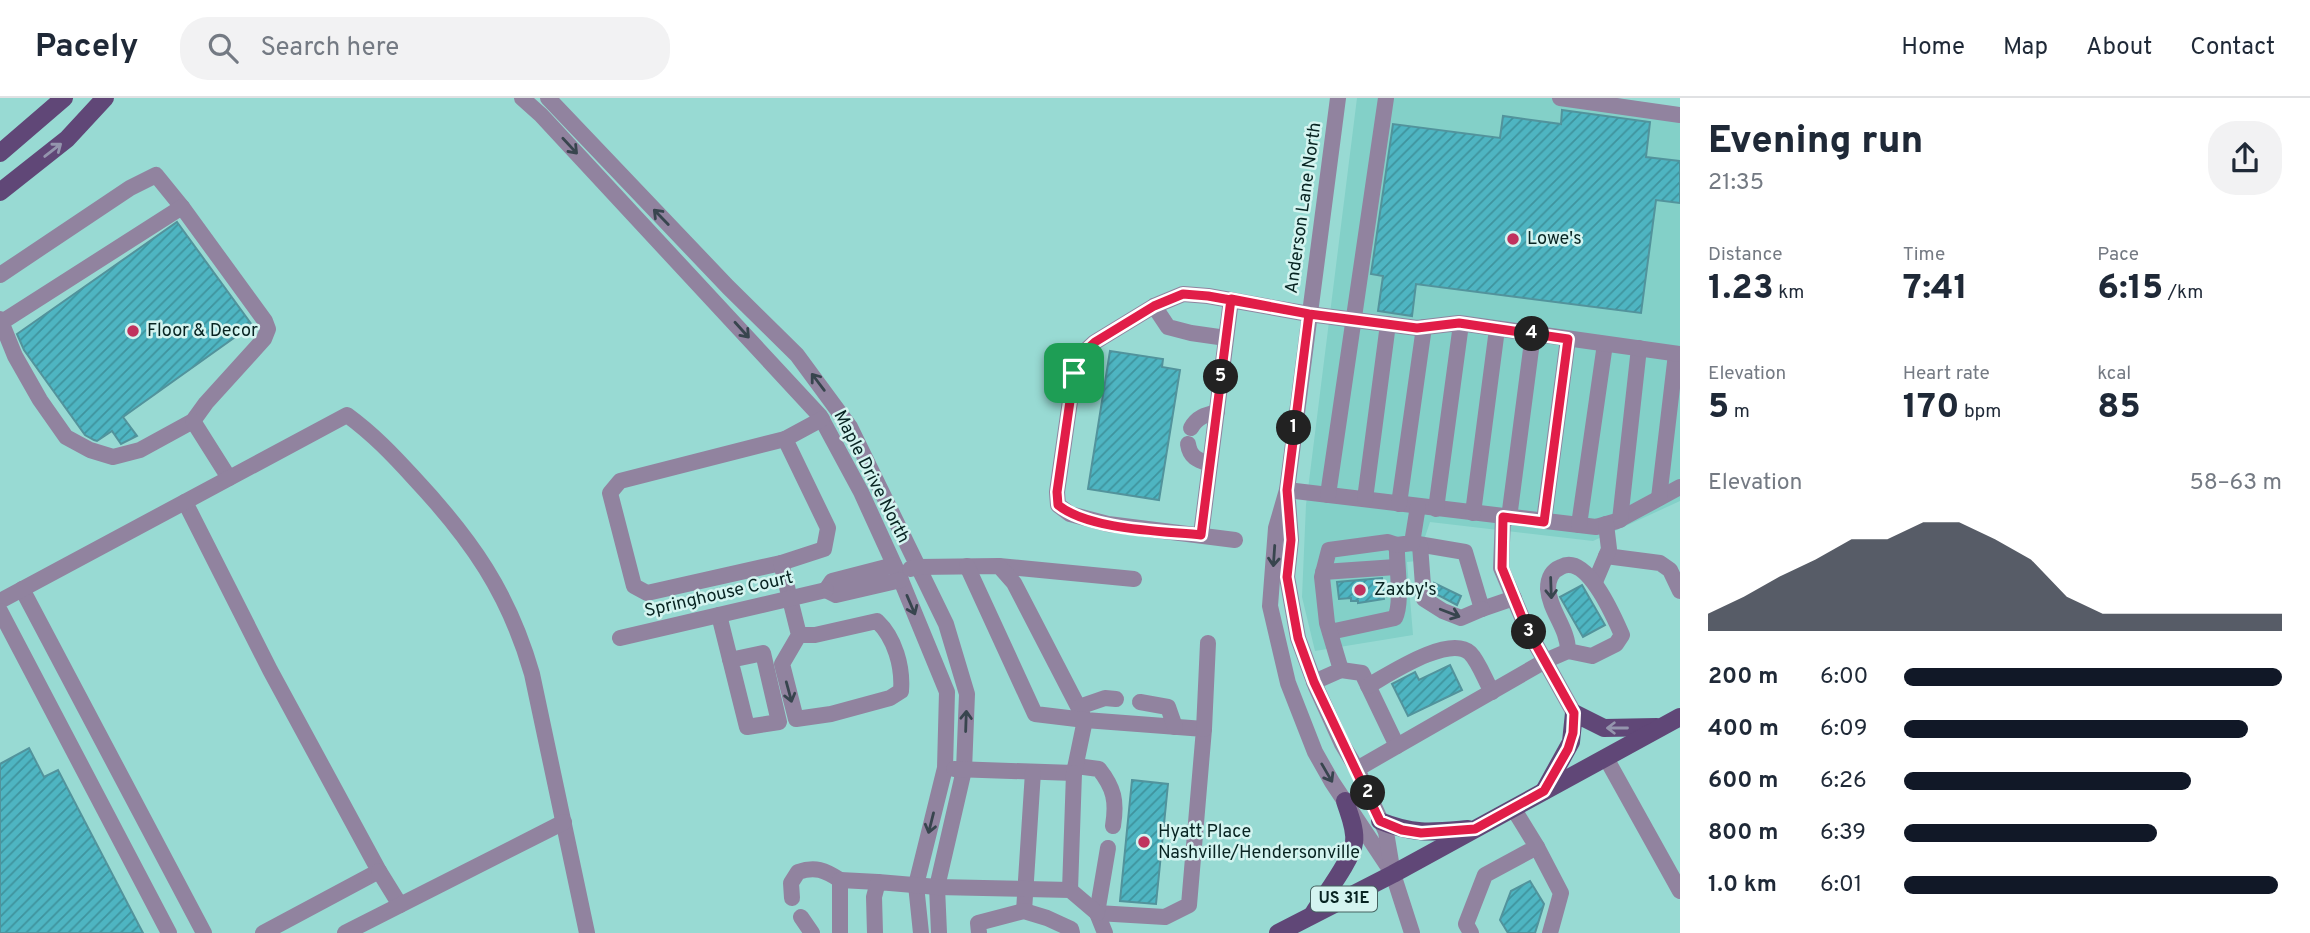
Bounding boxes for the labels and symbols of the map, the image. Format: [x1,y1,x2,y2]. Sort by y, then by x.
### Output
street label: Anderson Lane North [1281,121,1327,295]
one-way arrow [562,137,578,155]
one-way arrow [44,142,62,157]
one-way arrow [653,209,670,226]
place label: Lowe's [1527,228,1582,251]
marker: Lowe's [1505,231,1521,247]
pin: 4 [1514,316,1550,352]
place label: Floor & Decor [147,320,258,343]
one-way arrow [734,321,750,339]
marker: Floor & Decor [125,323,141,339]
pin [1044,343,1104,403]
pin: 5 [1204,360,1238,394]
one-way arrow [810,373,825,392]
street label: Maple Drive North [828,407,914,547]
pin: 1 [1276,410,1312,446]
one-way arrow [1267,544,1280,567]
street label: Springhouse Court [642,567,796,623]
one-way arrow [1544,576,1557,599]
place label: Zaxby's [1374,579,1437,602]
marker: Zaxby's [1352,582,1368,598]
one-way arrow [905,593,918,615]
one-way arrow [1439,607,1460,620]
pin: 3 [1512,614,1546,650]
one-way arrow [783,680,796,703]
one-way arrow [959,710,972,733]
one-way arrow [1606,721,1629,735]
one-way arrow [1320,763,1334,783]
pin: 2 [1350,776,1386,810]
one-way arrow [924,811,937,834]
place label: Hyatt Place Nashville/Hendersonville [1158,821,1360,865]
marker: Hyatt Place Nashville/Hendersonville [1136,834,1152,850]
road number: US 31E [1311,886,1377,912]

